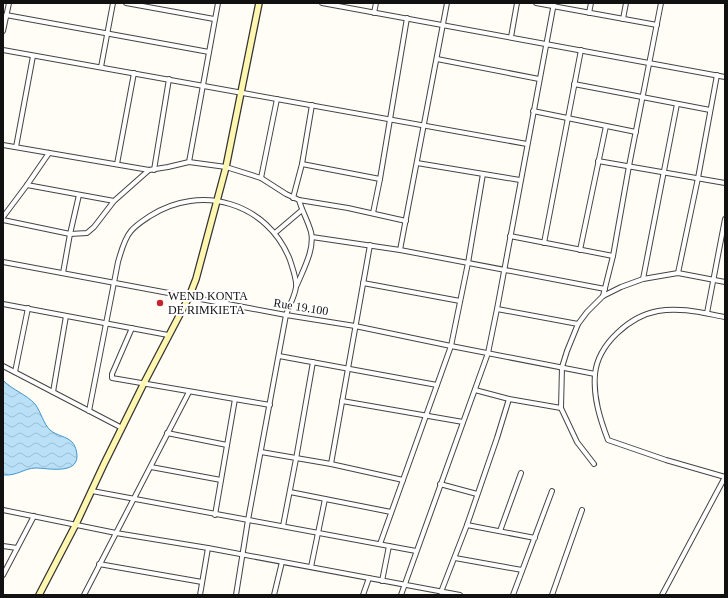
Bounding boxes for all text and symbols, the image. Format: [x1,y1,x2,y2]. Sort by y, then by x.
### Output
place label: WEND KONTA DE RIMKIETA [168,289,248,317]
street label: Rue 19.100 [273,296,329,318]
marker: WEND KONTA DE RIMKIETA [155,298,165,308]

